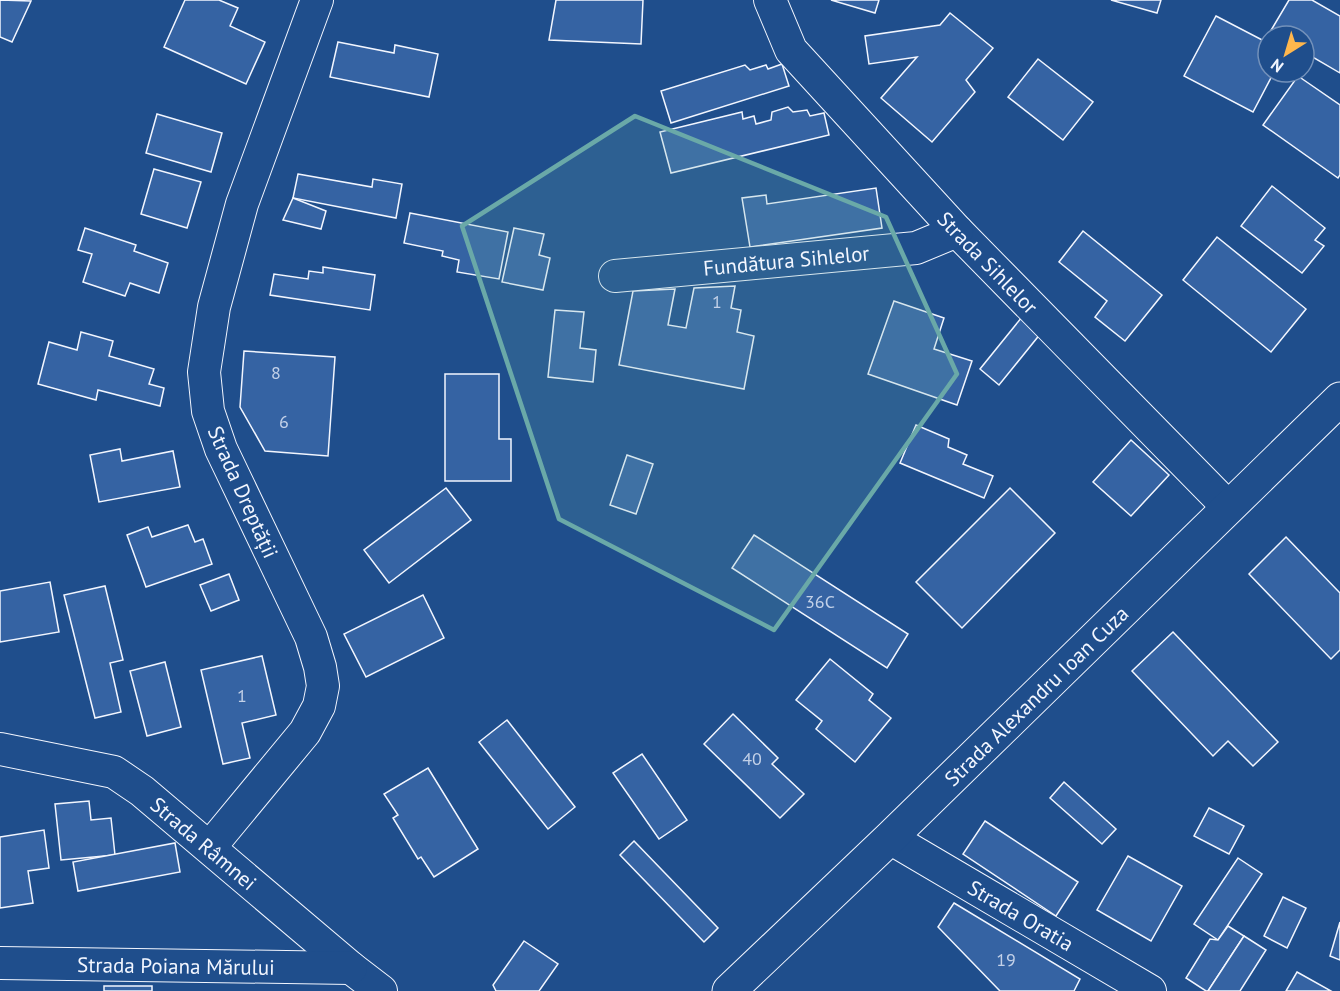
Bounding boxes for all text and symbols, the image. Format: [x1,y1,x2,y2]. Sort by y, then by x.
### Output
north arrow [1256,24,1316,84]
text: N [1267,55,1287,77]
street label: Strada Sihlelor [932,205,1044,319]
street label: Fundătura Sihlelor [702,239,871,281]
house number: 1 [712,290,722,313]
house number: 8 [271,361,281,384]
house number: 6 [279,410,289,433]
street label: Strada Dreptății [202,422,284,562]
house number: 36C [805,590,835,613]
street label: Strada Alexandru Ioan Cuza [938,600,1134,792]
house number: 1 [237,684,247,707]
house number: 40 [742,747,762,770]
street label: Strada Râmnei [145,791,262,896]
street label: Strada Oratia [963,873,1079,957]
house number: 19 [996,948,1016,971]
street label: Strada Poiana Mărului [77,951,275,980]

